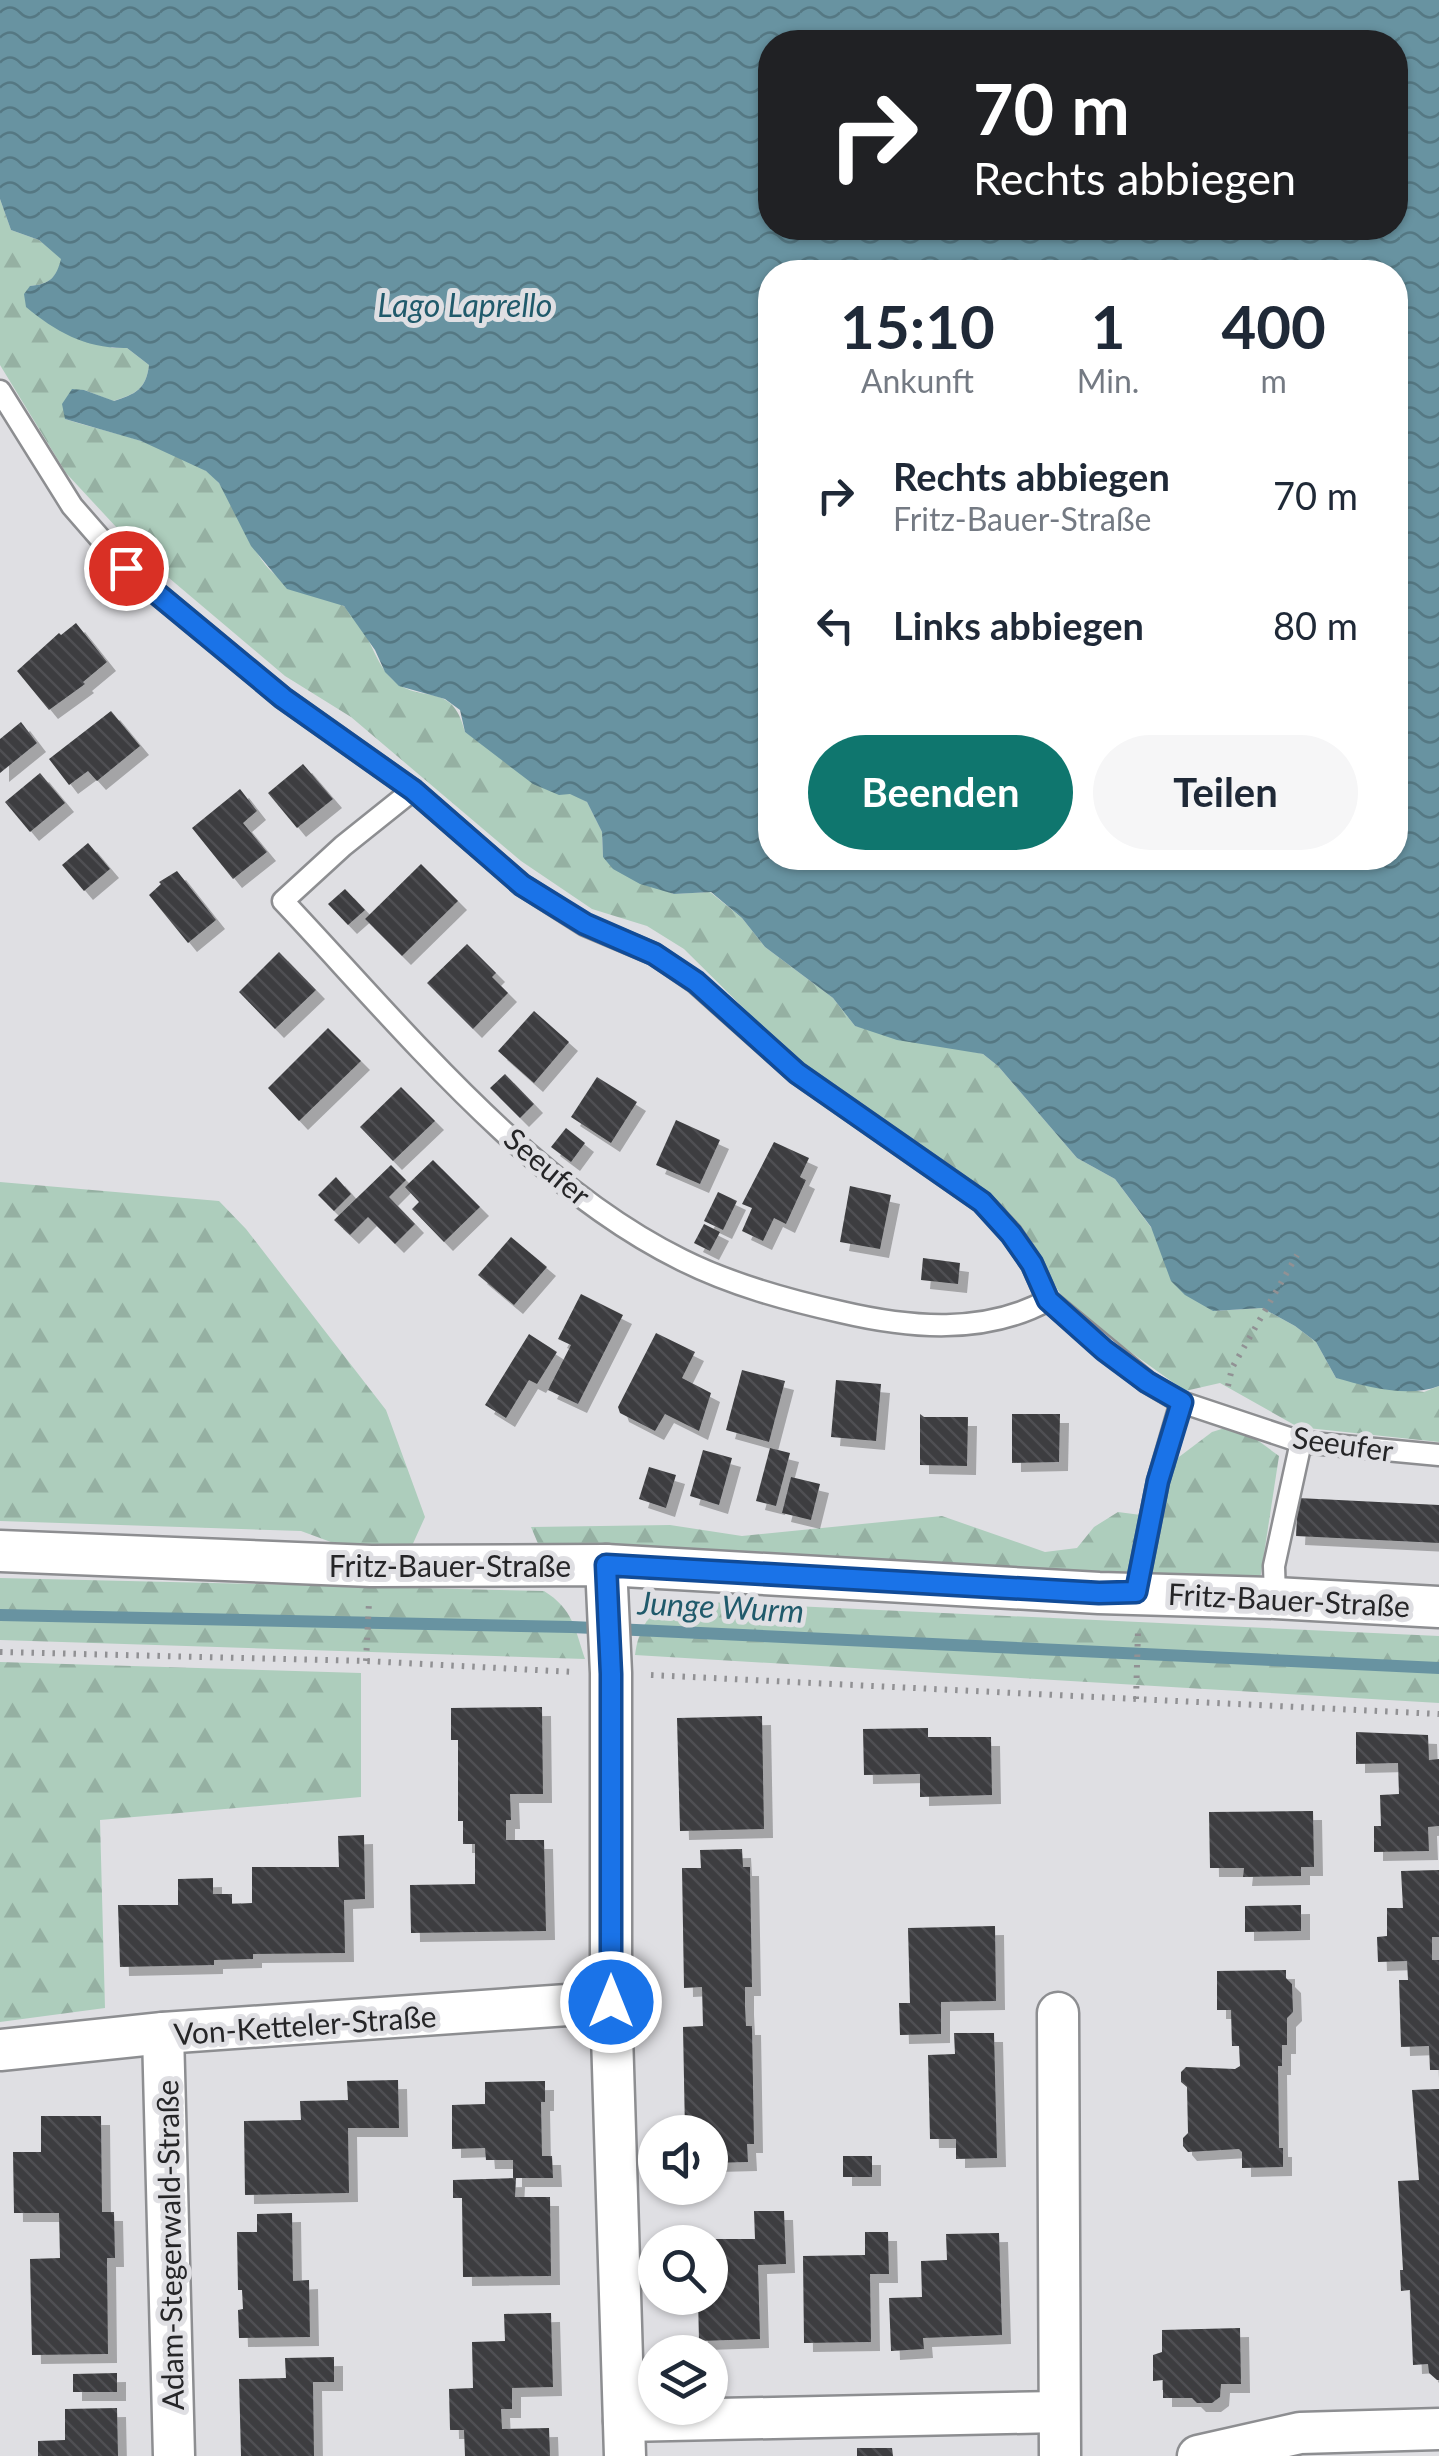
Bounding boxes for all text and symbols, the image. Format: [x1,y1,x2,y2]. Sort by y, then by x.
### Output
text: 70 m [973,66,1130,150]
icon: right [808,70,938,200]
text: Rechts abbiegen [973,151,1296,205]
water label: Lago Laprello [378,285,552,324]
text: 15:10 [840,290,995,362]
text: 1 [1091,290,1126,362]
text: 400 [1222,290,1326,362]
text: Ankunft [861,361,974,400]
text: Min. [1077,361,1139,400]
text: m [1261,361,1287,400]
text: Rechts abbiegen [893,453,1170,499]
icon: right [808,468,863,523]
text: 70 m [1273,472,1358,518]
text: Fritz-Bauer-Straße [893,499,1151,538]
pin [84,526,169,611]
icon: arrive [99,541,154,596]
icon: left [808,598,863,653]
text: Links abbiegen [893,602,1144,648]
text: 80 m [1273,602,1358,648]
button: Beenden [808,735,1073,850]
button: Teilen [1093,735,1358,850]
street label: Seeufer [498,1120,598,1212]
street label: Seeufer [1290,1418,1396,1468]
street label: Fritz-Bauer-Straße [329,1547,571,1583]
street label: Fritz-Bauer-Straße [1167,1575,1411,1623]
water label: Junge Wurm [636,1582,805,1630]
position arrow [559,1950,663,2054]
street label: Von-Ketteler-Straße [172,1997,438,2051]
street label: Adam-Stegerwald-Straße [148,2080,190,2410]
map controls [638,2115,728,2425]
button: sound [638,2115,728,2205]
button: search [638,2225,728,2315]
button: layers [638,2335,728,2425]

